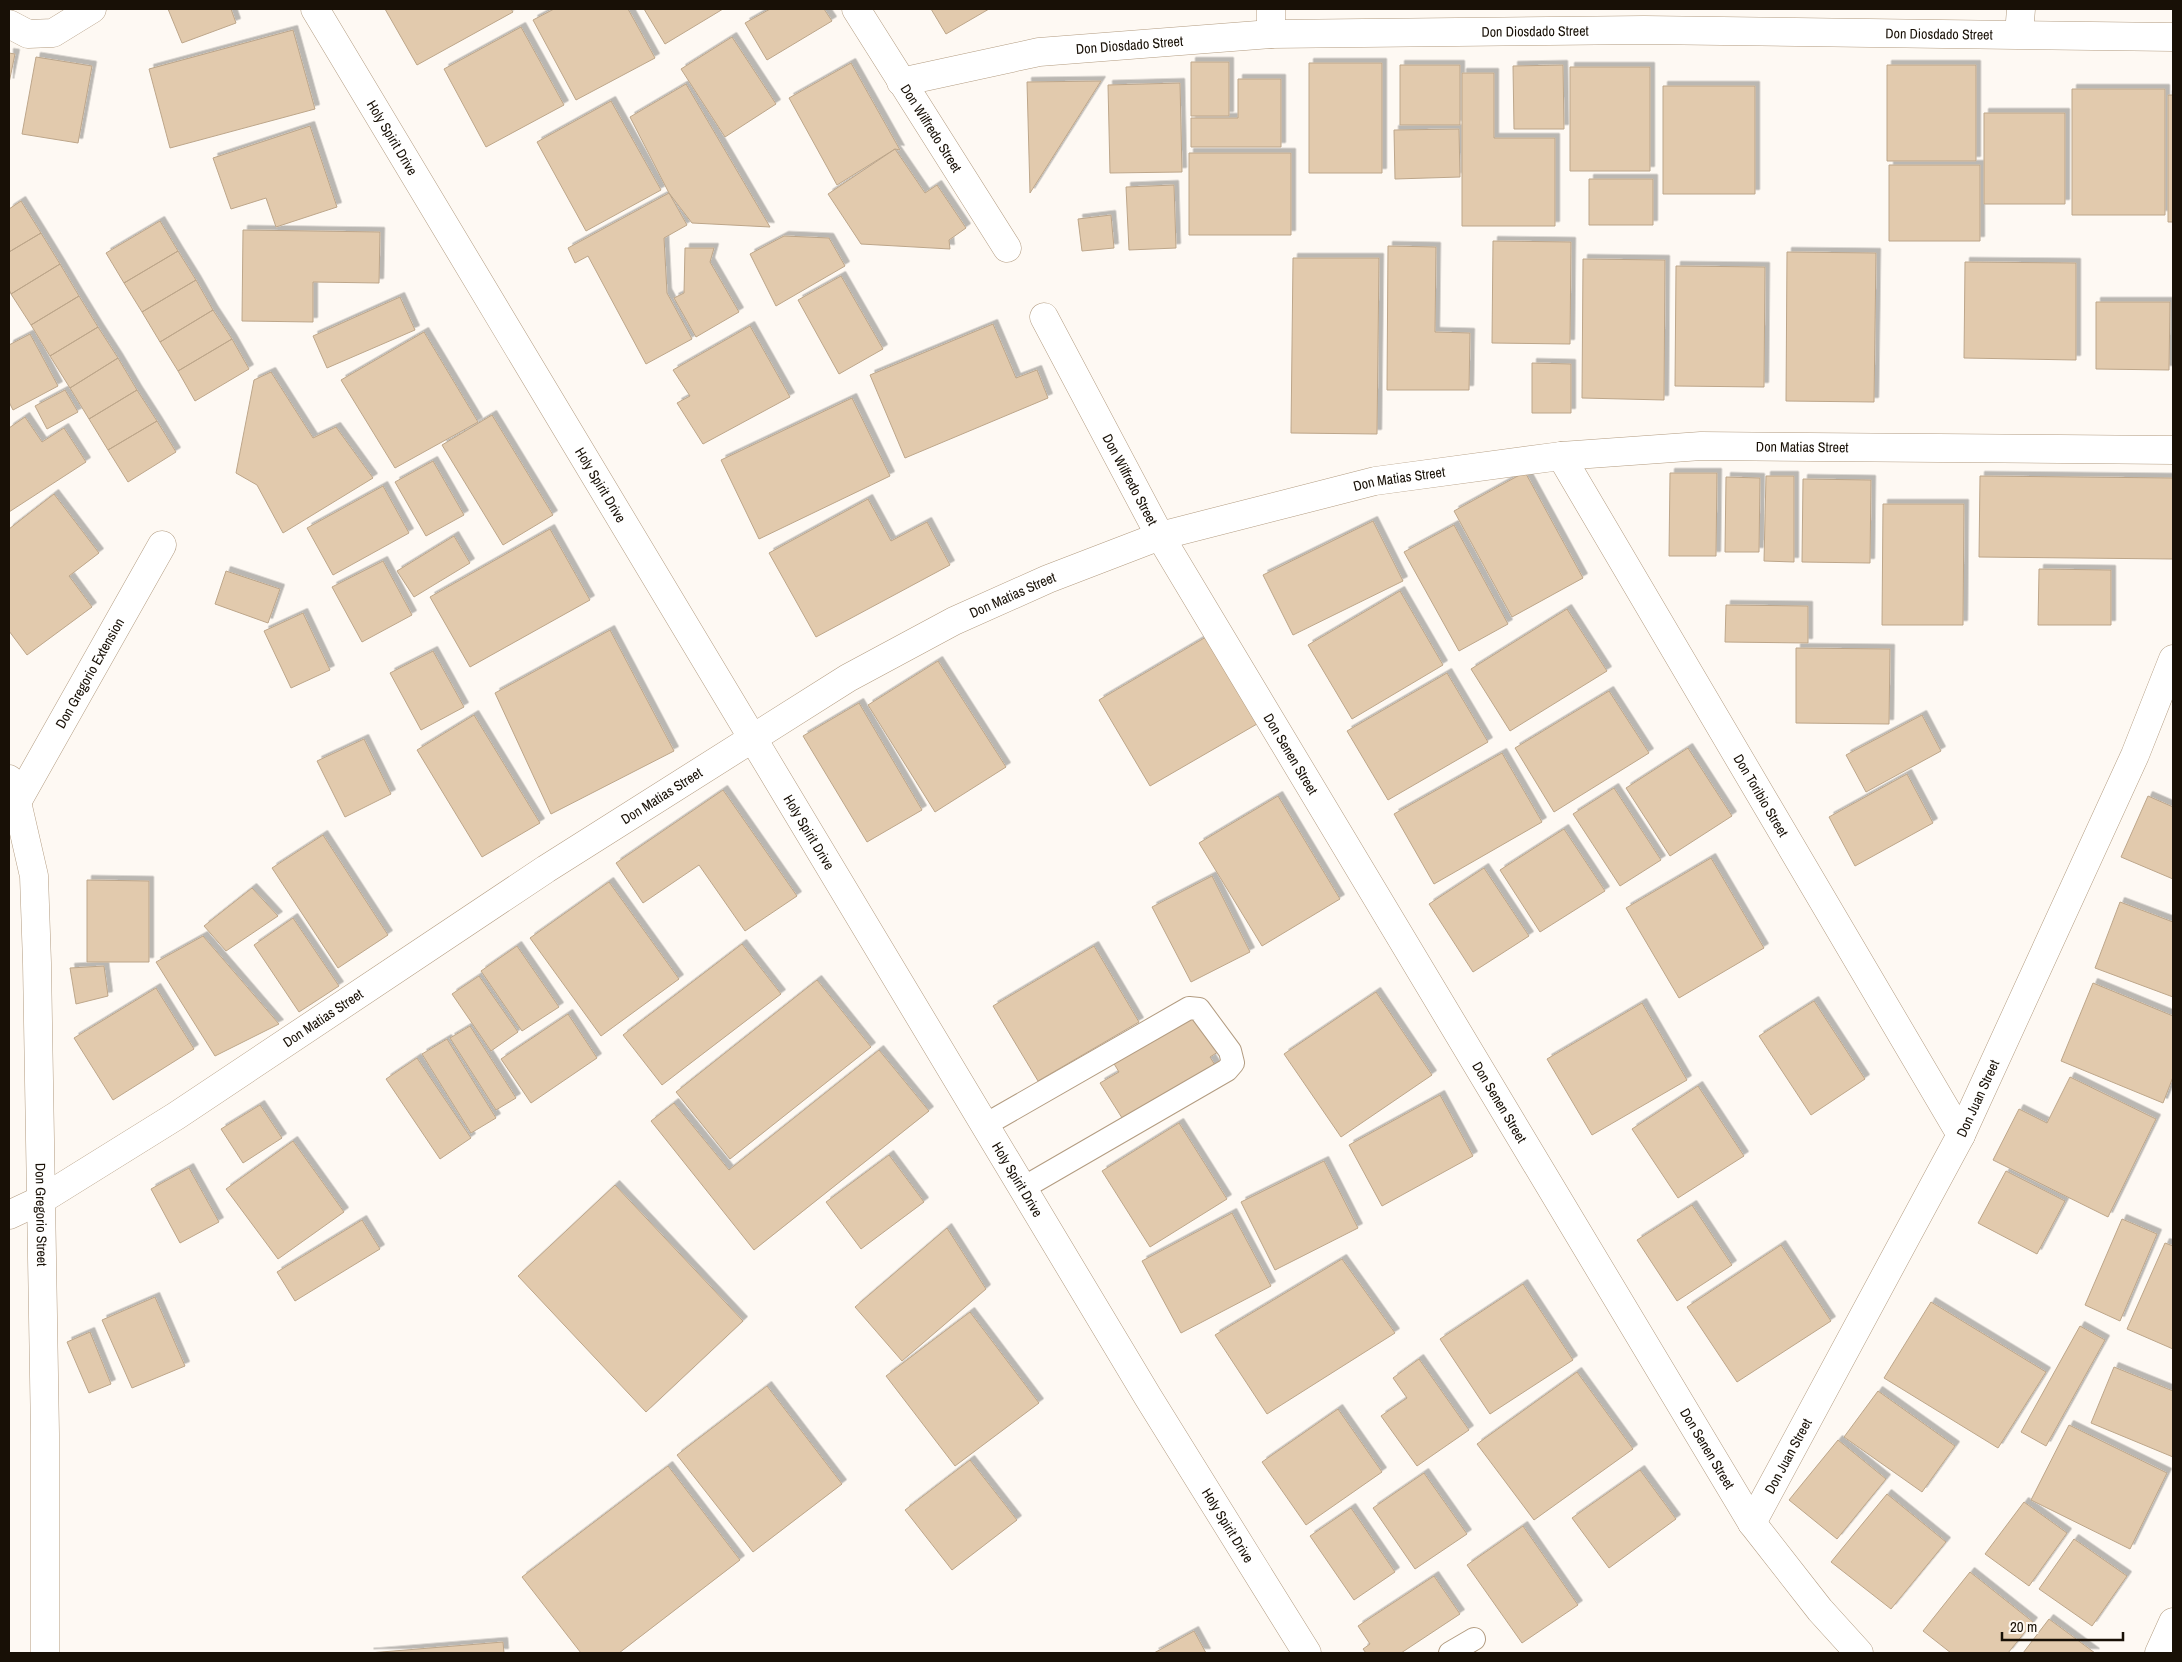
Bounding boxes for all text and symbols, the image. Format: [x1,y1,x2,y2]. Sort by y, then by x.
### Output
street label: Don Diosdado Street [1481,22,1589,41]
street label: Don Diosdado Street [1885,24,1993,44]
street label: Don Diosdado Street [1075,32,1184,58]
street label: Don Wilfredo Street [897,81,966,176]
street label: Holy Spirit Drive [363,97,422,178]
street label: Don Wilfredo Street [1099,431,1162,528]
street label: Don Matias Street [1756,437,1849,456]
street label: Holy Spirit Drive [571,444,630,526]
street label: Don Matias Street [1351,463,1446,495]
street label: Don Matias Street [967,568,1058,622]
street label: Don Gregorio Extension [51,615,128,732]
street label: Don Senen Street [1260,710,1322,798]
street label: Don Toribio Street [1730,751,1792,840]
street label: Don Matias Street [618,764,706,828]
street label: Holy Spirit Drive [780,791,838,873]
street label: Don Matias Street [279,985,366,1051]
street label: Don Juan Street [1952,1057,2003,1140]
street label: Don Senen Street [1468,1058,1531,1146]
street label: Holy Spirit Drive [988,1139,1047,1220]
street label: Don Gregorio Street [31,1163,51,1267]
street label: Don Senen Street [1676,1405,1739,1492]
street label: Don Juan Street [1760,1415,1816,1497]
street label: Holy Spirit Drive [1198,1485,1258,1566]
scale bar [2002,1610,2123,1642]
text: 20 m [2010,1616,2037,1637]

